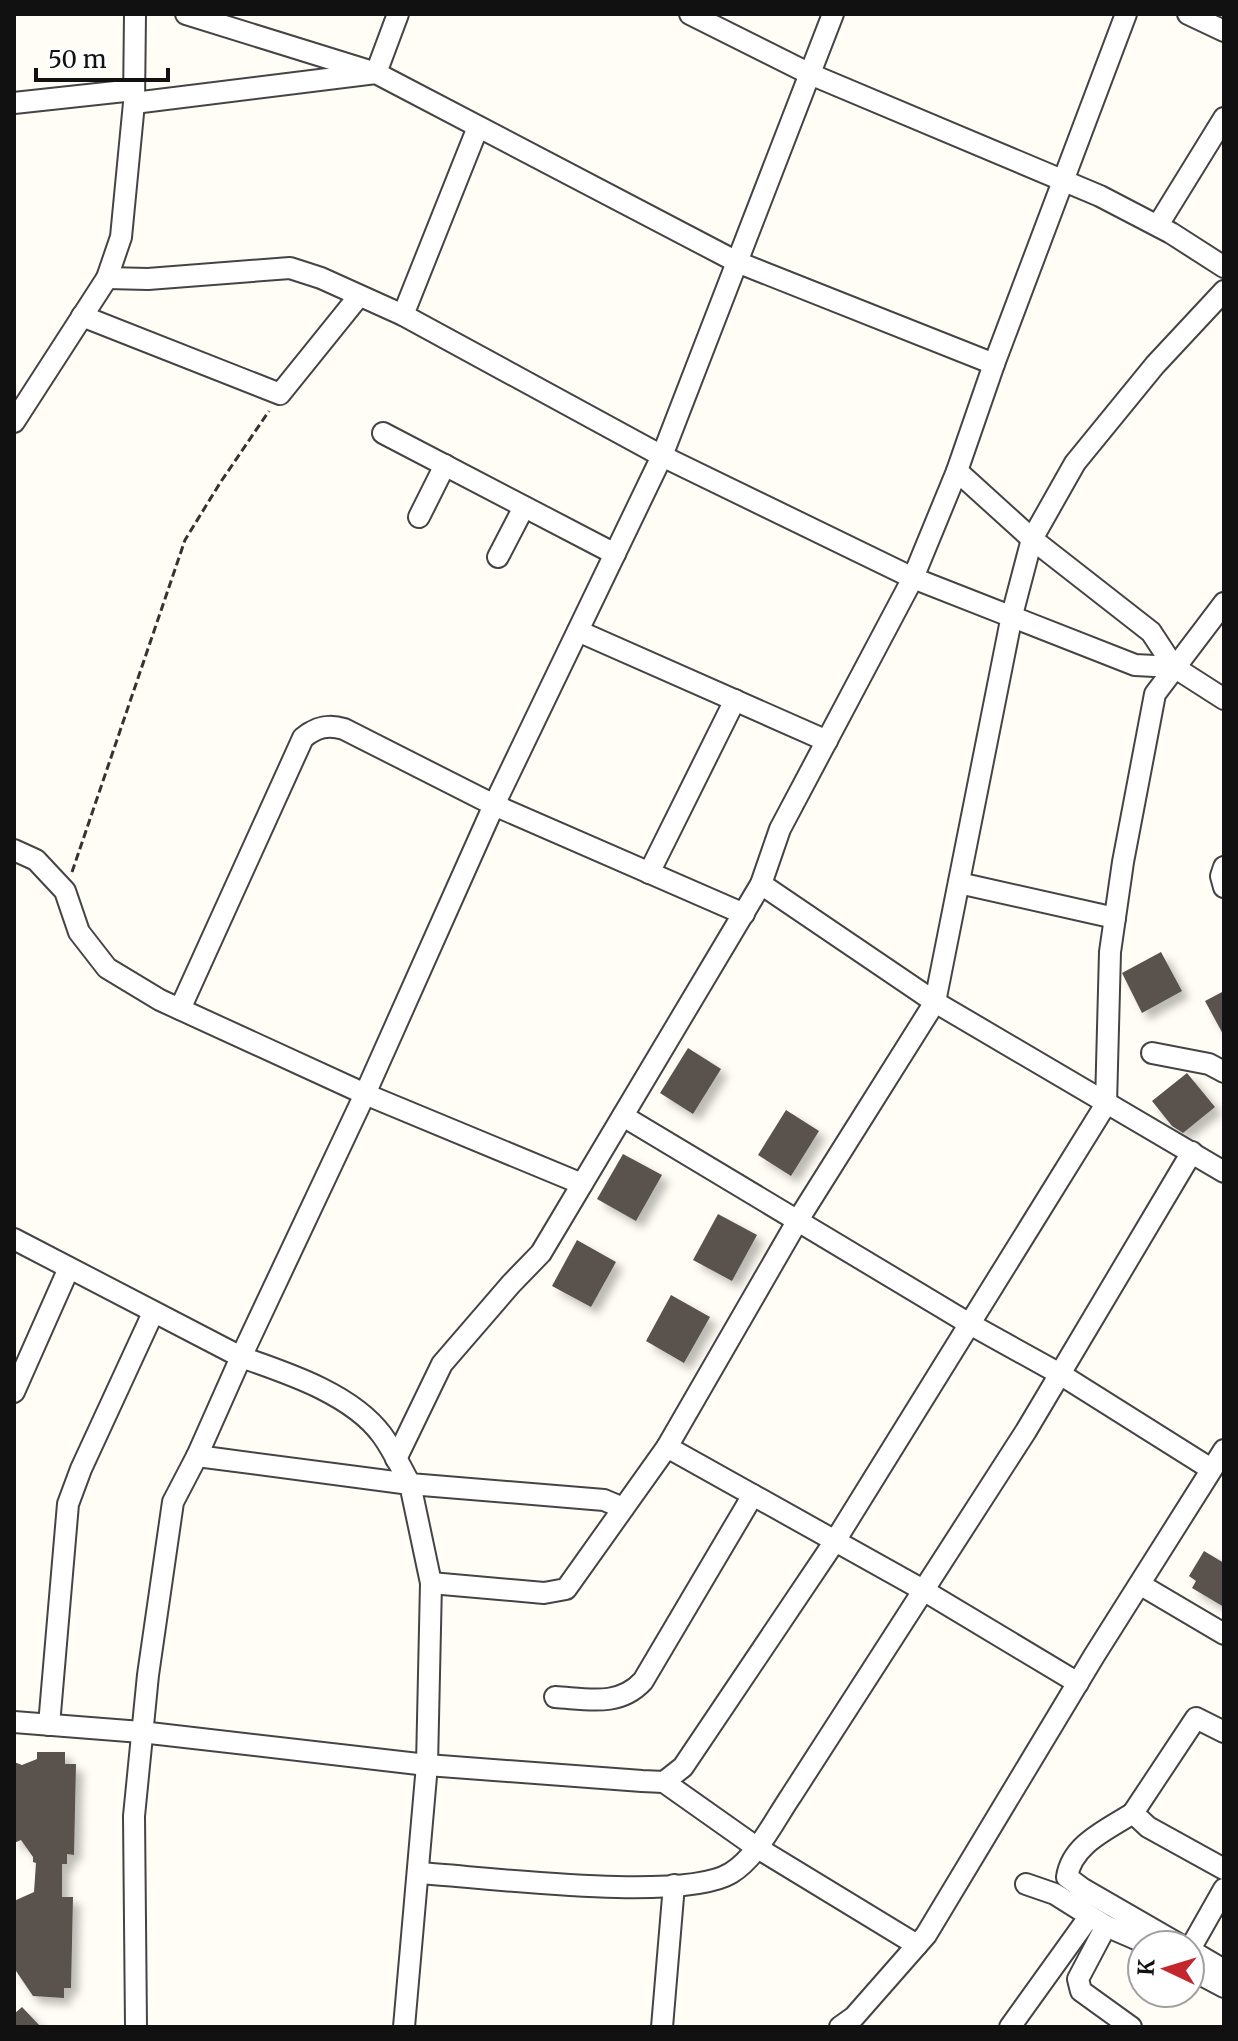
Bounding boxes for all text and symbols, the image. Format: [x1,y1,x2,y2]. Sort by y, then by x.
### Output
scale bar [36,32,168,82]
text: 50 m [48,44,107,75]
north arrow [1126,1929,1206,2009]
text: K [1132,1958,1161,1977]

